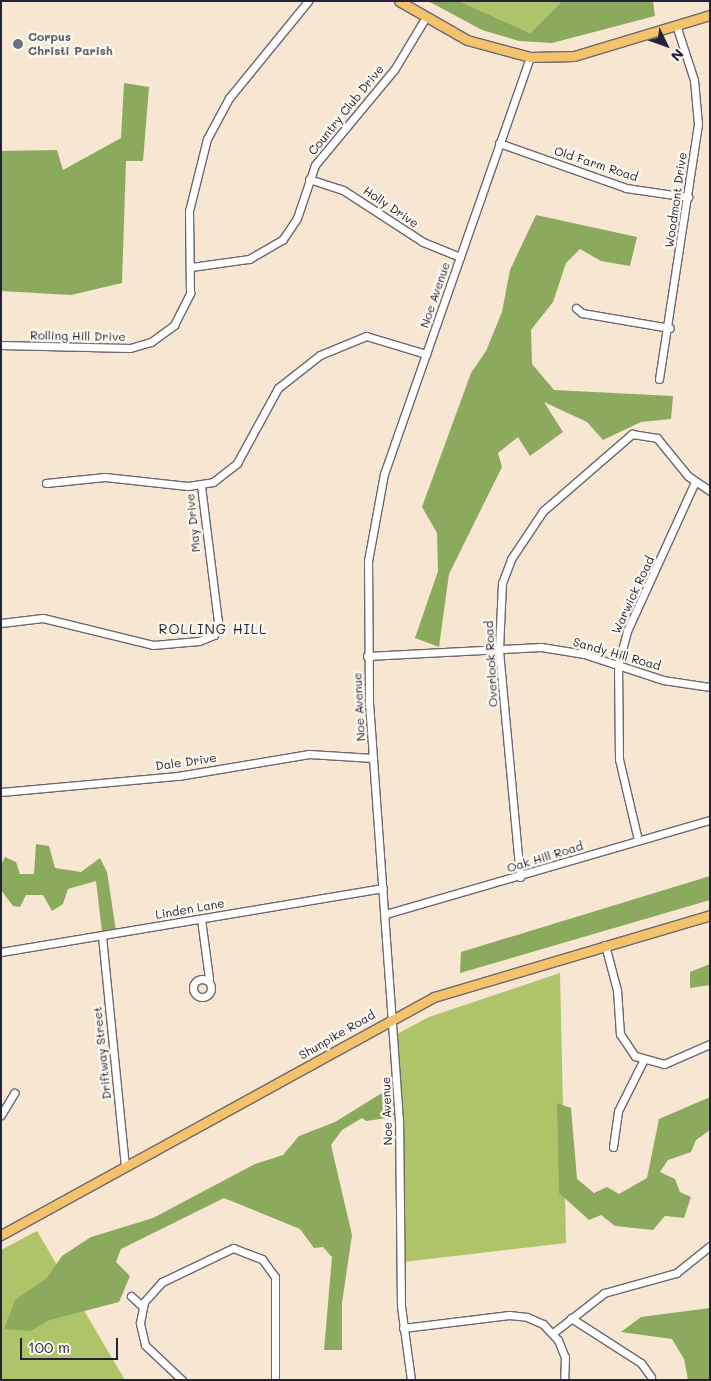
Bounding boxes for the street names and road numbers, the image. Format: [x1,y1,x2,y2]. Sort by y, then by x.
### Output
street label: Country Club Drive [305,62,387,158]
street label: Old Farm Road [552,144,640,184]
street label: Woodmont Drive [662,151,690,249]
street label: Holly Drive [361,183,421,231]
street label: Noe Avenue [417,260,453,330]
street label: Rolling Hill Drive [30,328,126,344]
street label: May Drive [183,493,203,553]
street label: Warwick Road [609,554,657,636]
street label: Overlook Road [482,620,500,708]
street label: Sandy Hill Road [571,635,663,673]
street label: Noe Avenue [350,672,368,742]
street label: Dale Drive [154,751,218,773]
street label: Oak Hill Road [505,839,585,875]
street label: Linden Lane [154,896,226,922]
street label: Driftway Street [90,1006,114,1100]
street label: Shunpike Road [296,1007,378,1063]
street label: Noe Avenue [379,1076,395,1146]

